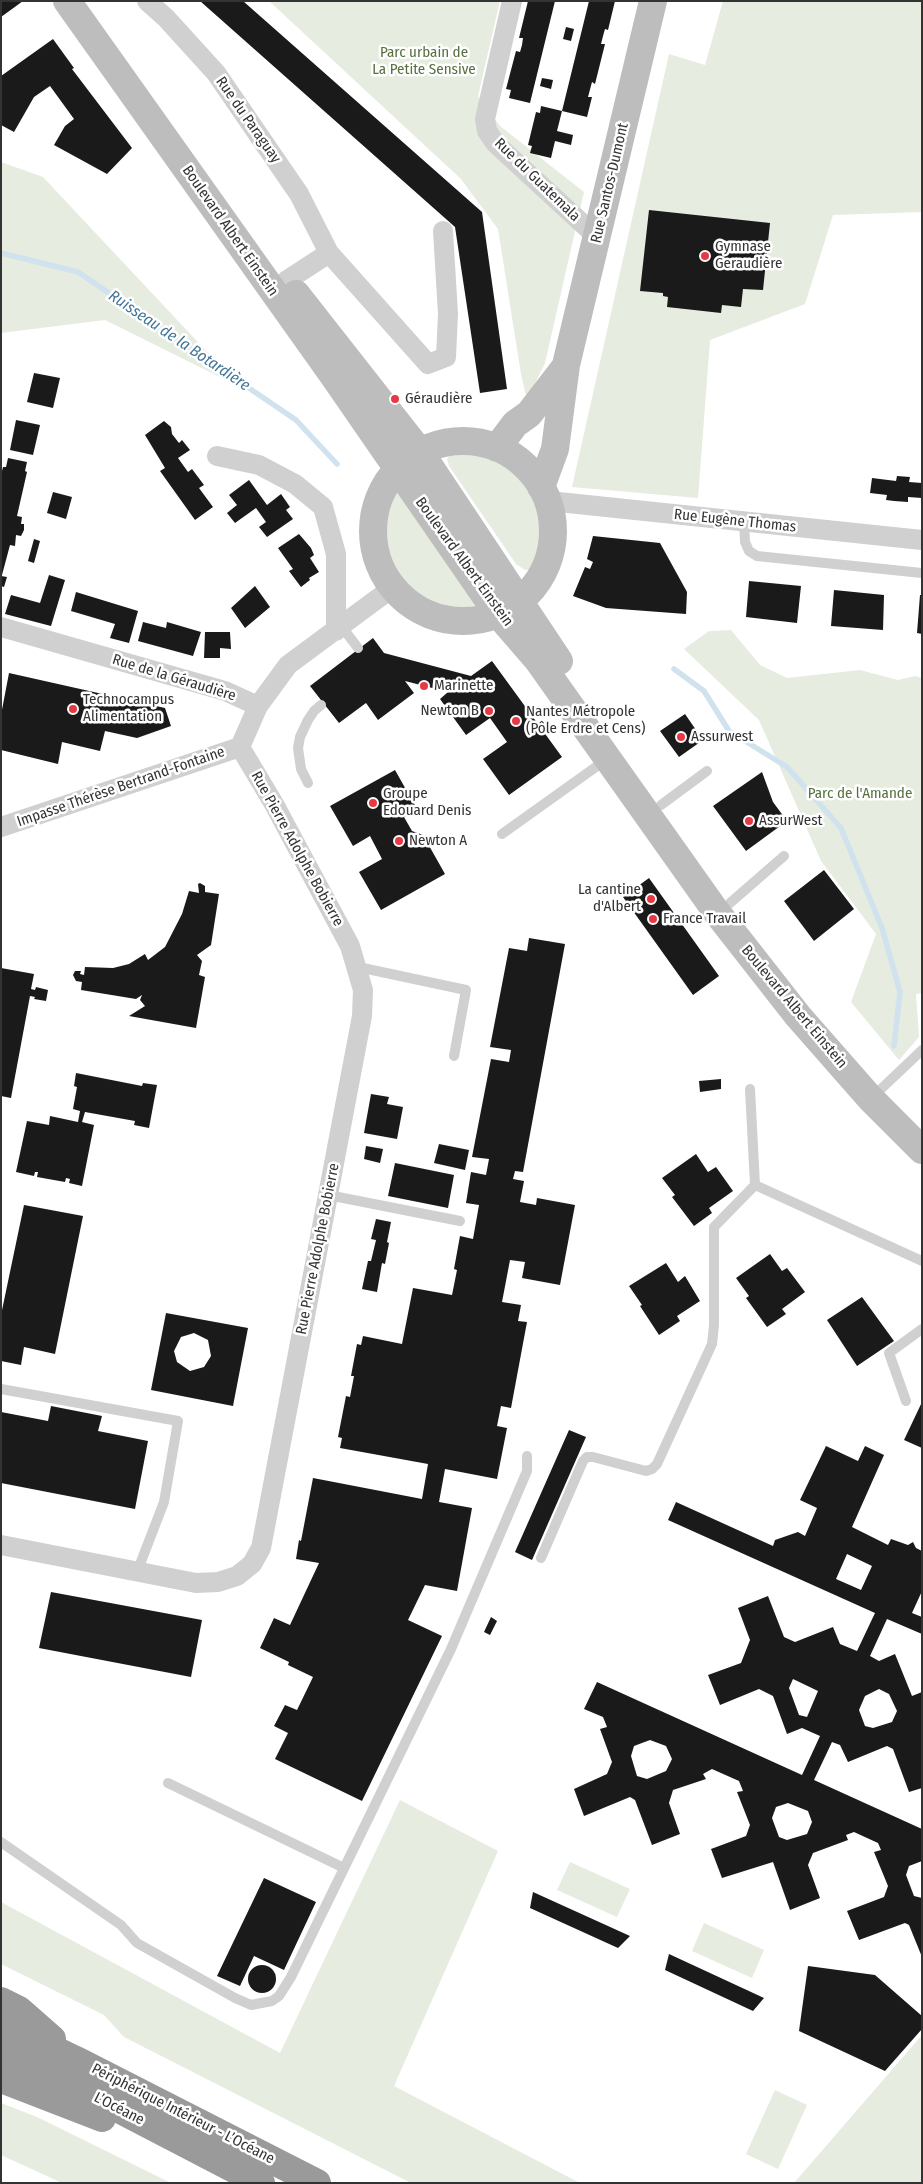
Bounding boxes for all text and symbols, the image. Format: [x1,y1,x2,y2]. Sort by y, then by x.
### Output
park label: Parc urbain de La Petite Sensive [372,44,476,79]
street label: Rue du Paraguay [212,73,284,167]
street label: Rue Santos-Dumont [587,121,633,245]
street label: Rue du Guatemala [490,135,584,225]
street label: Boulevard Albert Einstein [178,162,282,300]
place label: Gymnase Geraudière [715,238,782,273]
marker: Gymnase Geraudière [699,250,711,262]
water label: Ruisseau de la Botardière [105,287,253,395]
place label: Géraudière [405,390,472,408]
marker: Géraudière [389,393,401,405]
street label: Boulevard Albert Einstein [411,494,517,630]
street label: Rue Eugène Thomas [673,506,797,536]
street label: Rue de la Géraudière [110,651,238,705]
place label: Marinette [434,677,493,695]
marker: Marinette [418,680,430,692]
place label: Technocampus Alimentation [83,691,174,726]
place label: Newton B [420,702,479,720]
marker: Technocampus Alimentation [67,703,79,715]
place label: Nantes Métropole (Pôle Erdre et Cens) [526,703,645,738]
marker: Newton B [483,705,495,717]
marker: Nantes Métropole (Pôle Erdre et Cens) [510,715,522,727]
place label: Assurwest [691,728,753,746]
marker: Assurwest [675,731,687,743]
street label: Impasse Thérèse Bertrand-Fontaine [15,743,227,831]
street label: Rue Pierre Adolphe Bobierre [247,768,347,930]
place label: Groupe Edouard Denis [383,785,471,820]
park label: Parc de l'Amande [808,785,912,803]
marker: Groupe Edouard Denis [367,797,379,809]
place label: AssurWest [759,812,822,830]
marker: AssurWest [743,815,755,827]
place label: Newton A [409,832,467,850]
marker: Newton A [393,835,405,847]
place label: La cantine d'Albert [578,881,641,916]
marker: La cantine d'Albert [645,893,657,905]
place label: France Travail [663,910,746,928]
marker: France Travail [647,913,659,925]
street label: Boulevard Albert Einstein [737,942,851,1072]
street label: Rue Pierre Adolphe Bobierre [293,1162,343,1336]
street label: Périphérique Intérieur - L’Océane [89,2060,277,2168]
street label: L’Océane [91,2089,147,2129]

